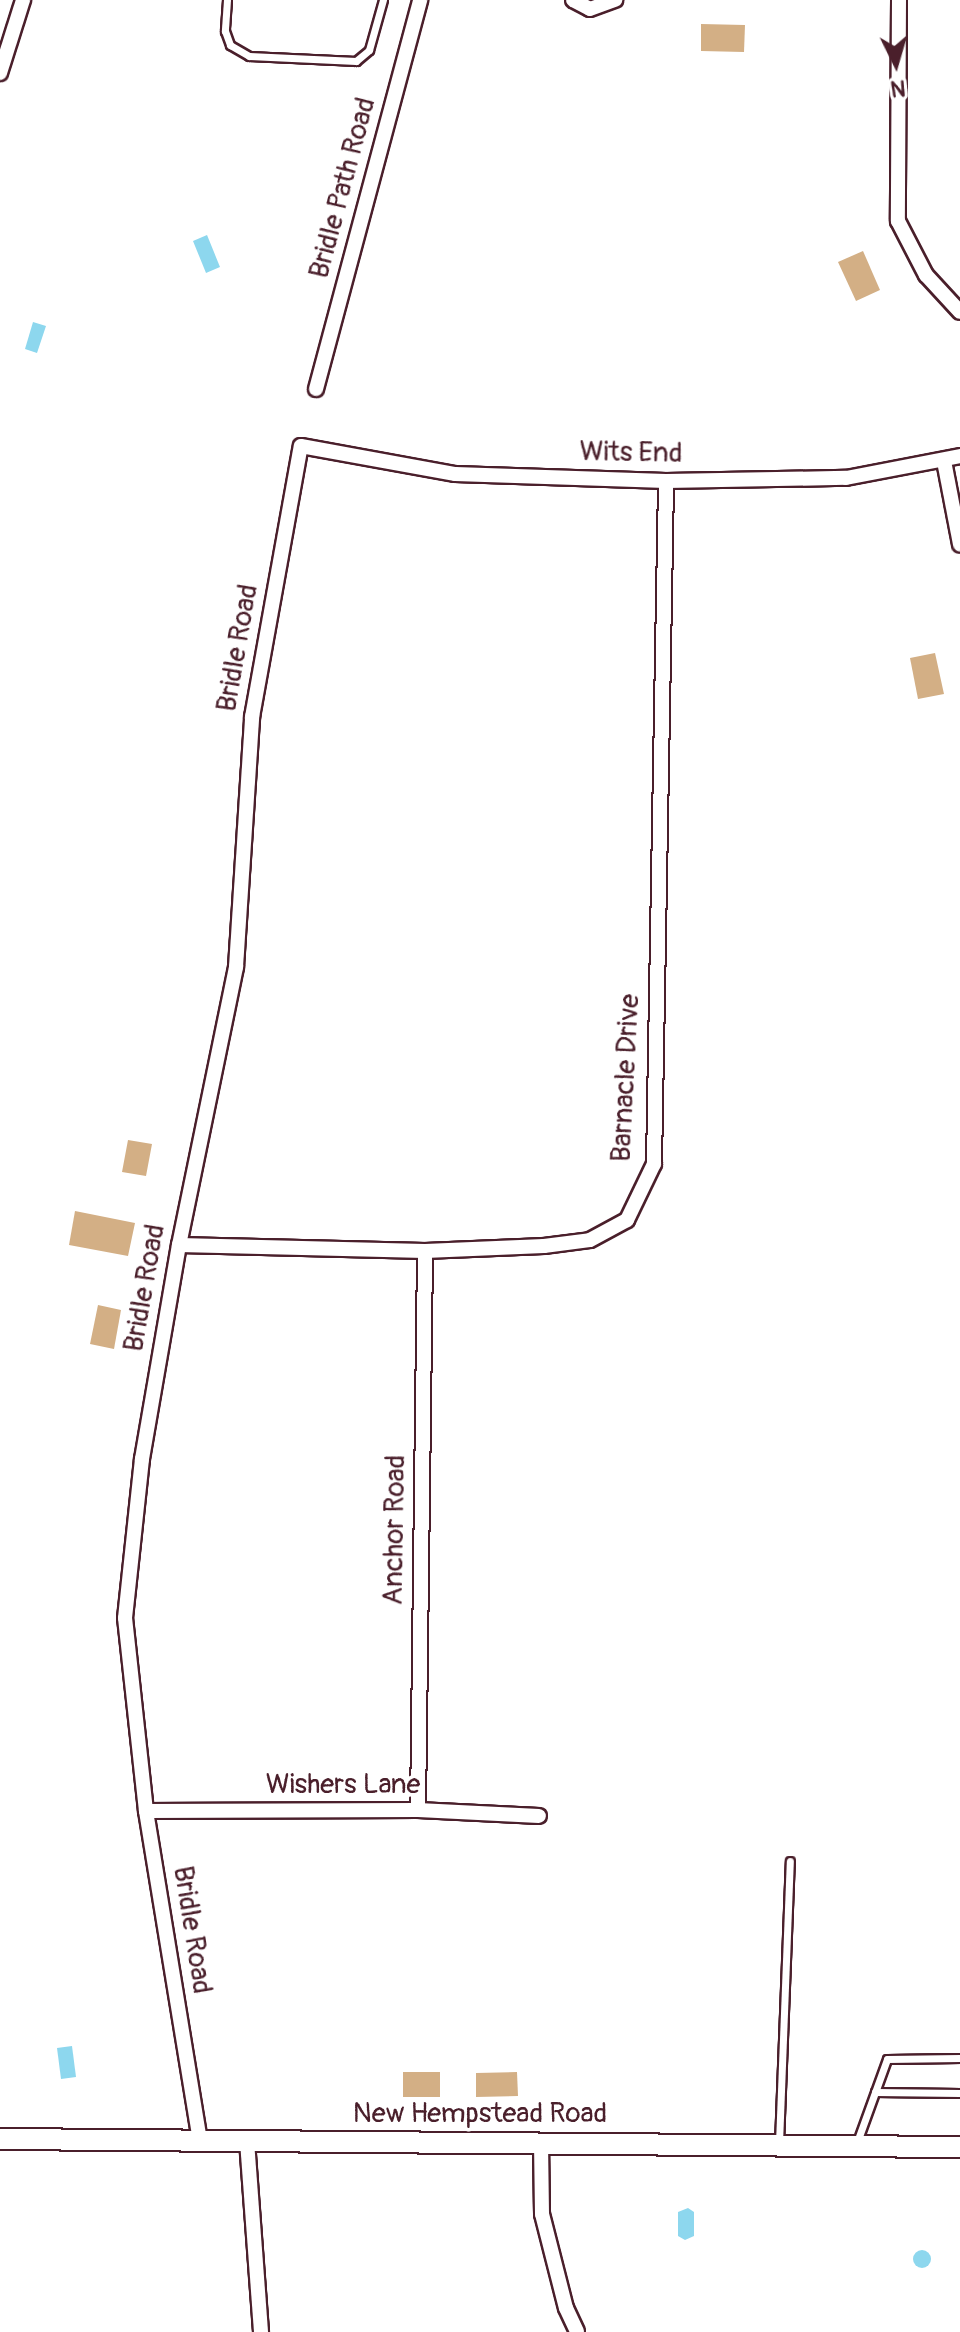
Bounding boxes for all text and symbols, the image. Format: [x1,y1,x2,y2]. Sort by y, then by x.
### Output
north arrow [856,24,936,104]
text: N [889,73,907,103]
street label: Bridle Path Road [303,94,383,282]
street label: Wits End [579,435,683,471]
street label: Bridle Road [210,582,266,714]
street label: Barnacle Drive [605,993,647,1163]
street label: Bridle Road [117,1222,173,1354]
street label: Anchor Road [377,1454,413,1606]
street label: Wishers Lane [266,1768,420,1802]
street label: Bridle Road [165,1864,219,1996]
street label: New Hempstead Road [353,2097,607,2131]

